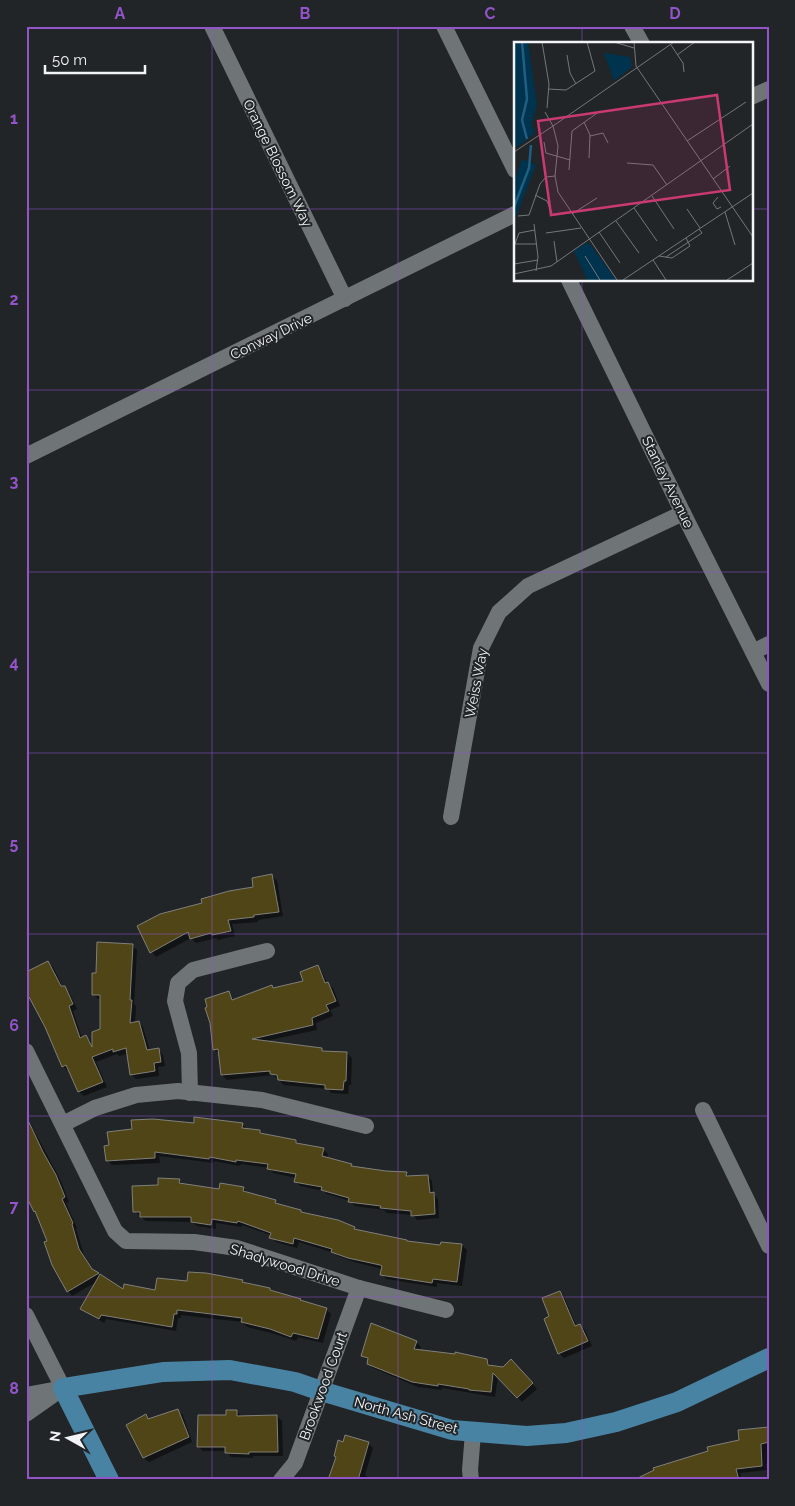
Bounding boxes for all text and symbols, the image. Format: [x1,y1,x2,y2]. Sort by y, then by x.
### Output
text: A [115,4,126,23]
text: B [300,4,311,23]
text: C [485,4,496,23]
text: D [669,4,681,23]
scale bar [45,42,145,74]
inset map [514,42,752,281]
text: 50 m [52,51,87,69]
street label: Orange Blossom Way [240,97,316,230]
text: 1 [10,109,18,128]
text: 2 [9,290,19,309]
street label: Conway Drive [228,309,314,363]
street label: Stanley Avenue [639,433,697,531]
text: 3 [10,472,19,491]
street label: Weiss Way [461,646,491,719]
text: 4 [9,653,19,672]
text: 5 [10,834,19,853]
text: 6 [9,1016,19,1035]
text: 7 [10,1197,19,1216]
street label: Shadywood Drive [228,1241,342,1289]
street label: Brookwood Court [296,1329,350,1442]
text: 8 [9,1379,19,1398]
street label: North Ash Street [352,1393,460,1437]
north arrow [42,1414,92,1464]
text: N [46,1430,64,1443]

